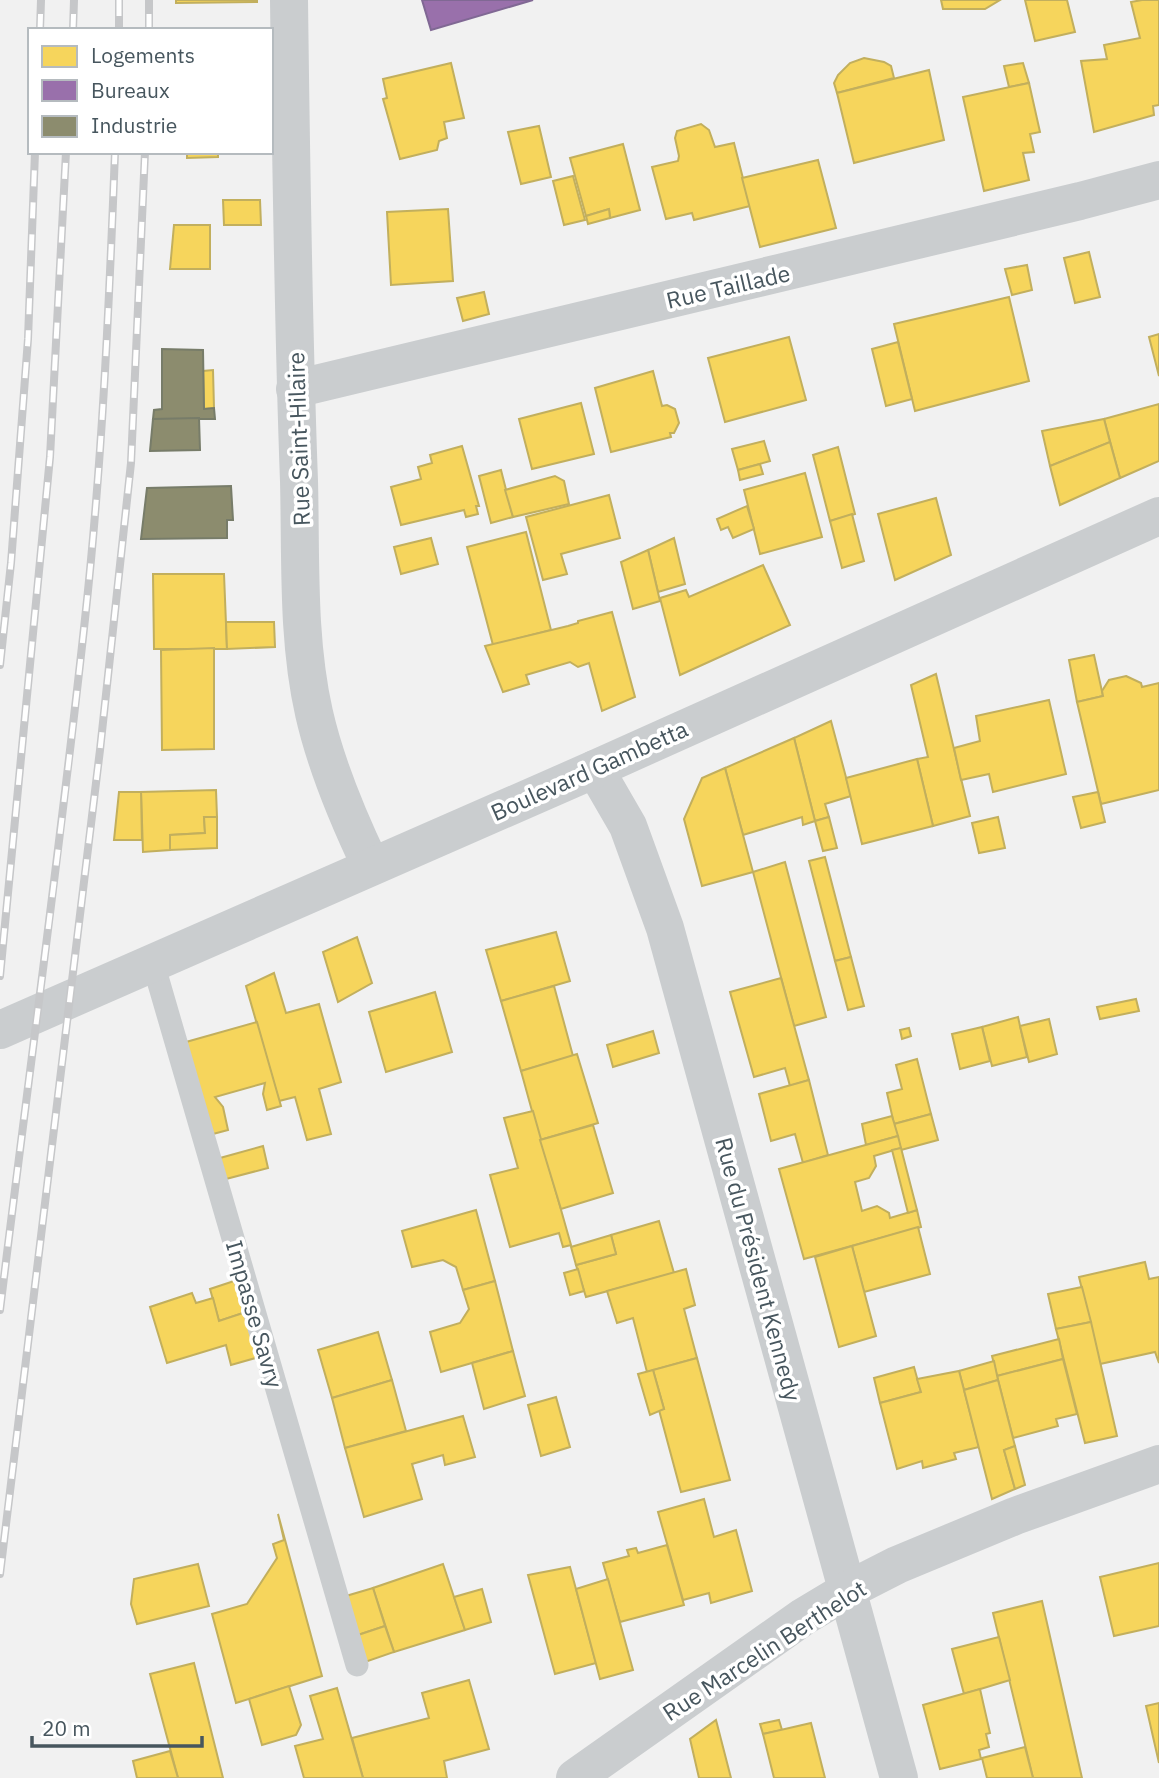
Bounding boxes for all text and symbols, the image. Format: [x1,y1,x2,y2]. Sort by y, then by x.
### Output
legend [28,28,273,154]
text: Logements [91,41,195,69]
text: Bureaux [91,76,170,104]
text: Industrie [91,111,177,139]
street label: Rue Taillade [663,257,793,315]
street label: Rue Saint-Hilaire [280,351,316,527]
street label: Boulevard Gambetta [486,713,692,827]
street label: Rue du Président Kennedy [709,1134,809,1405]
street label: Impasse Savry [220,1237,291,1392]
street label: Rue Marcelin Berthelot [657,1573,871,1727]
scale bar [32,1704,201,1748]
text: 20 m [42,1714,91,1742]

